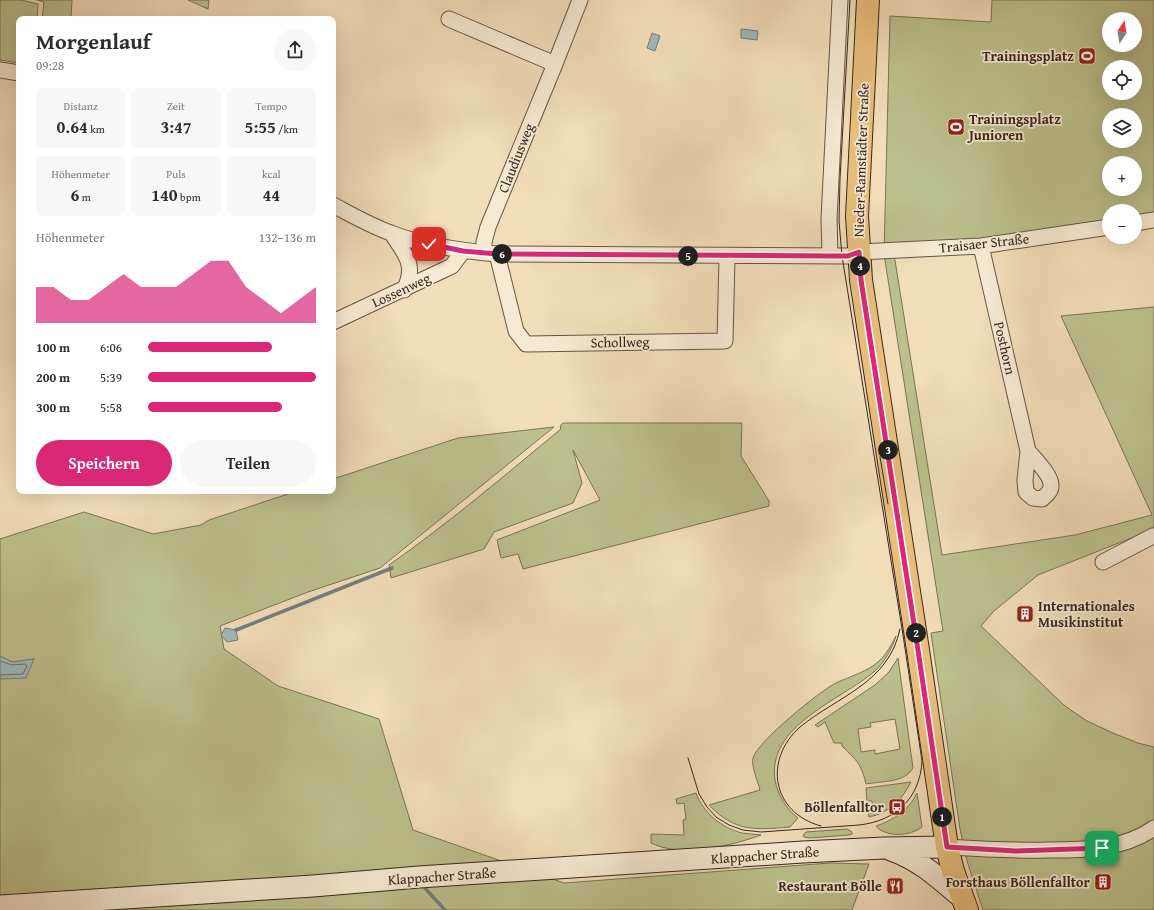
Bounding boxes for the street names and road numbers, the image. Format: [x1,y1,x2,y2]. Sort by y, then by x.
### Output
street label: Nieder-Ramstädter Straße [848,82,874,237]
street label: Claudiusweg [493,120,539,196]
street label: Traisaer Straße [938,228,1030,258]
street label: Lossenweg [368,268,434,312]
street label: Posthorn [989,320,1021,377]
street label: Schollweg [590,331,650,353]
street label: Klappacher Straße [710,841,820,869]
street label: Klappacher Straße [387,862,497,890]

